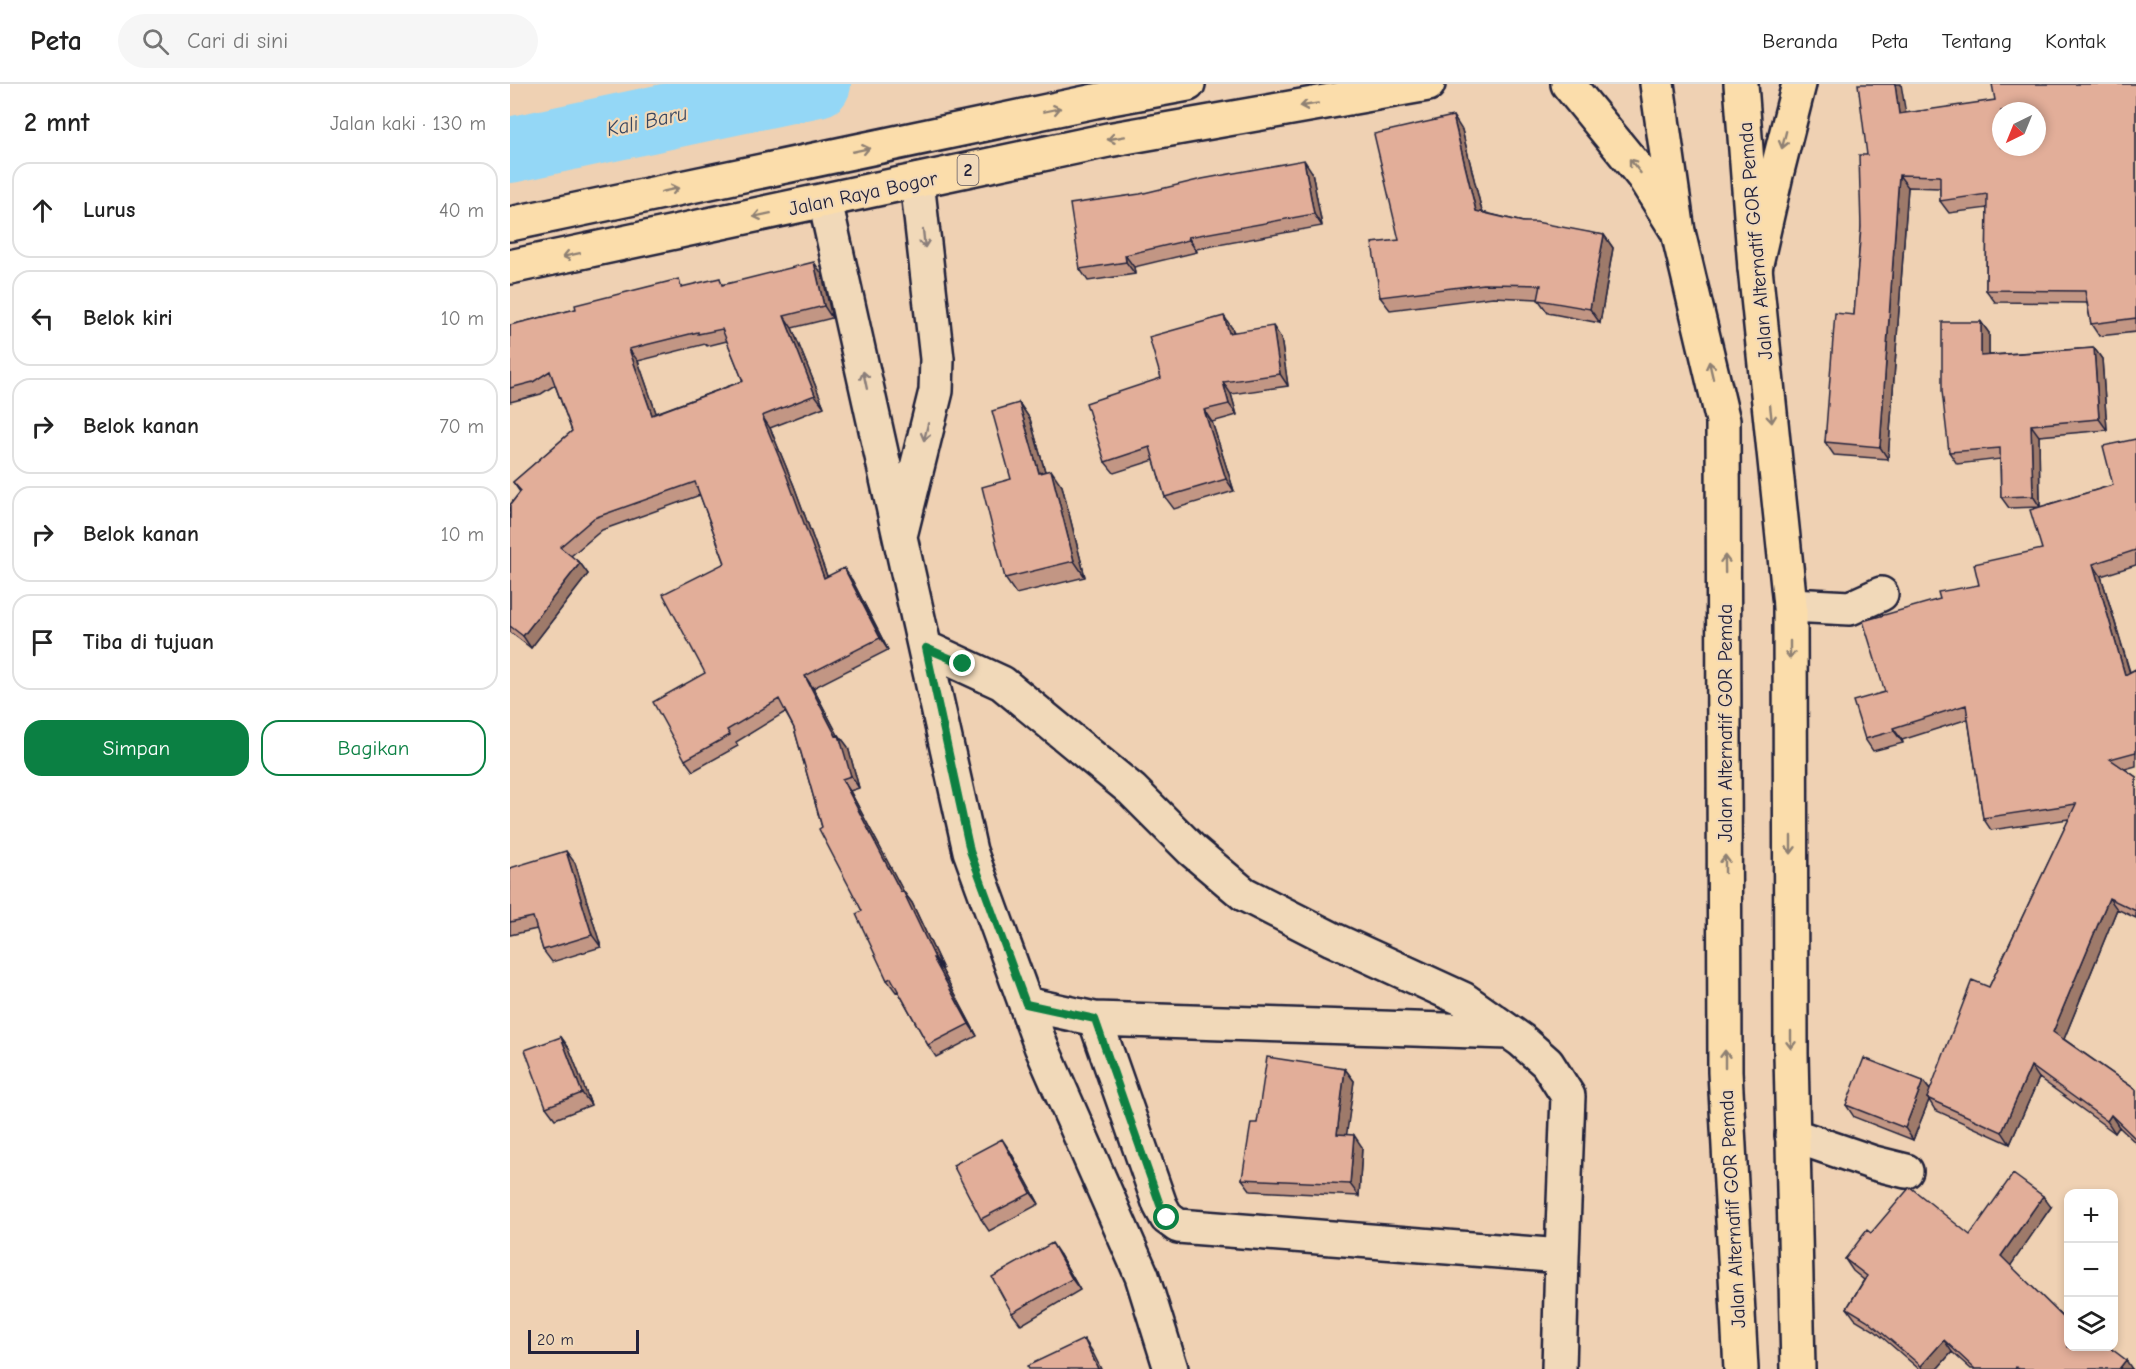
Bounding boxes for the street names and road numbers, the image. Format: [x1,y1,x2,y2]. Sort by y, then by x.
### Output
street label: Jalan Alternatif GOR Pemda [1734,121,1777,361]
road number: 2 [958,155,978,185]
street label: Jalan Raya Bogor [787,166,940,221]
street label: Jalan Alternatif GOR Pemda [1714,604,1737,842]
street label: Jalan Alternatif GOR Pemda [1715,1089,1750,1329]

